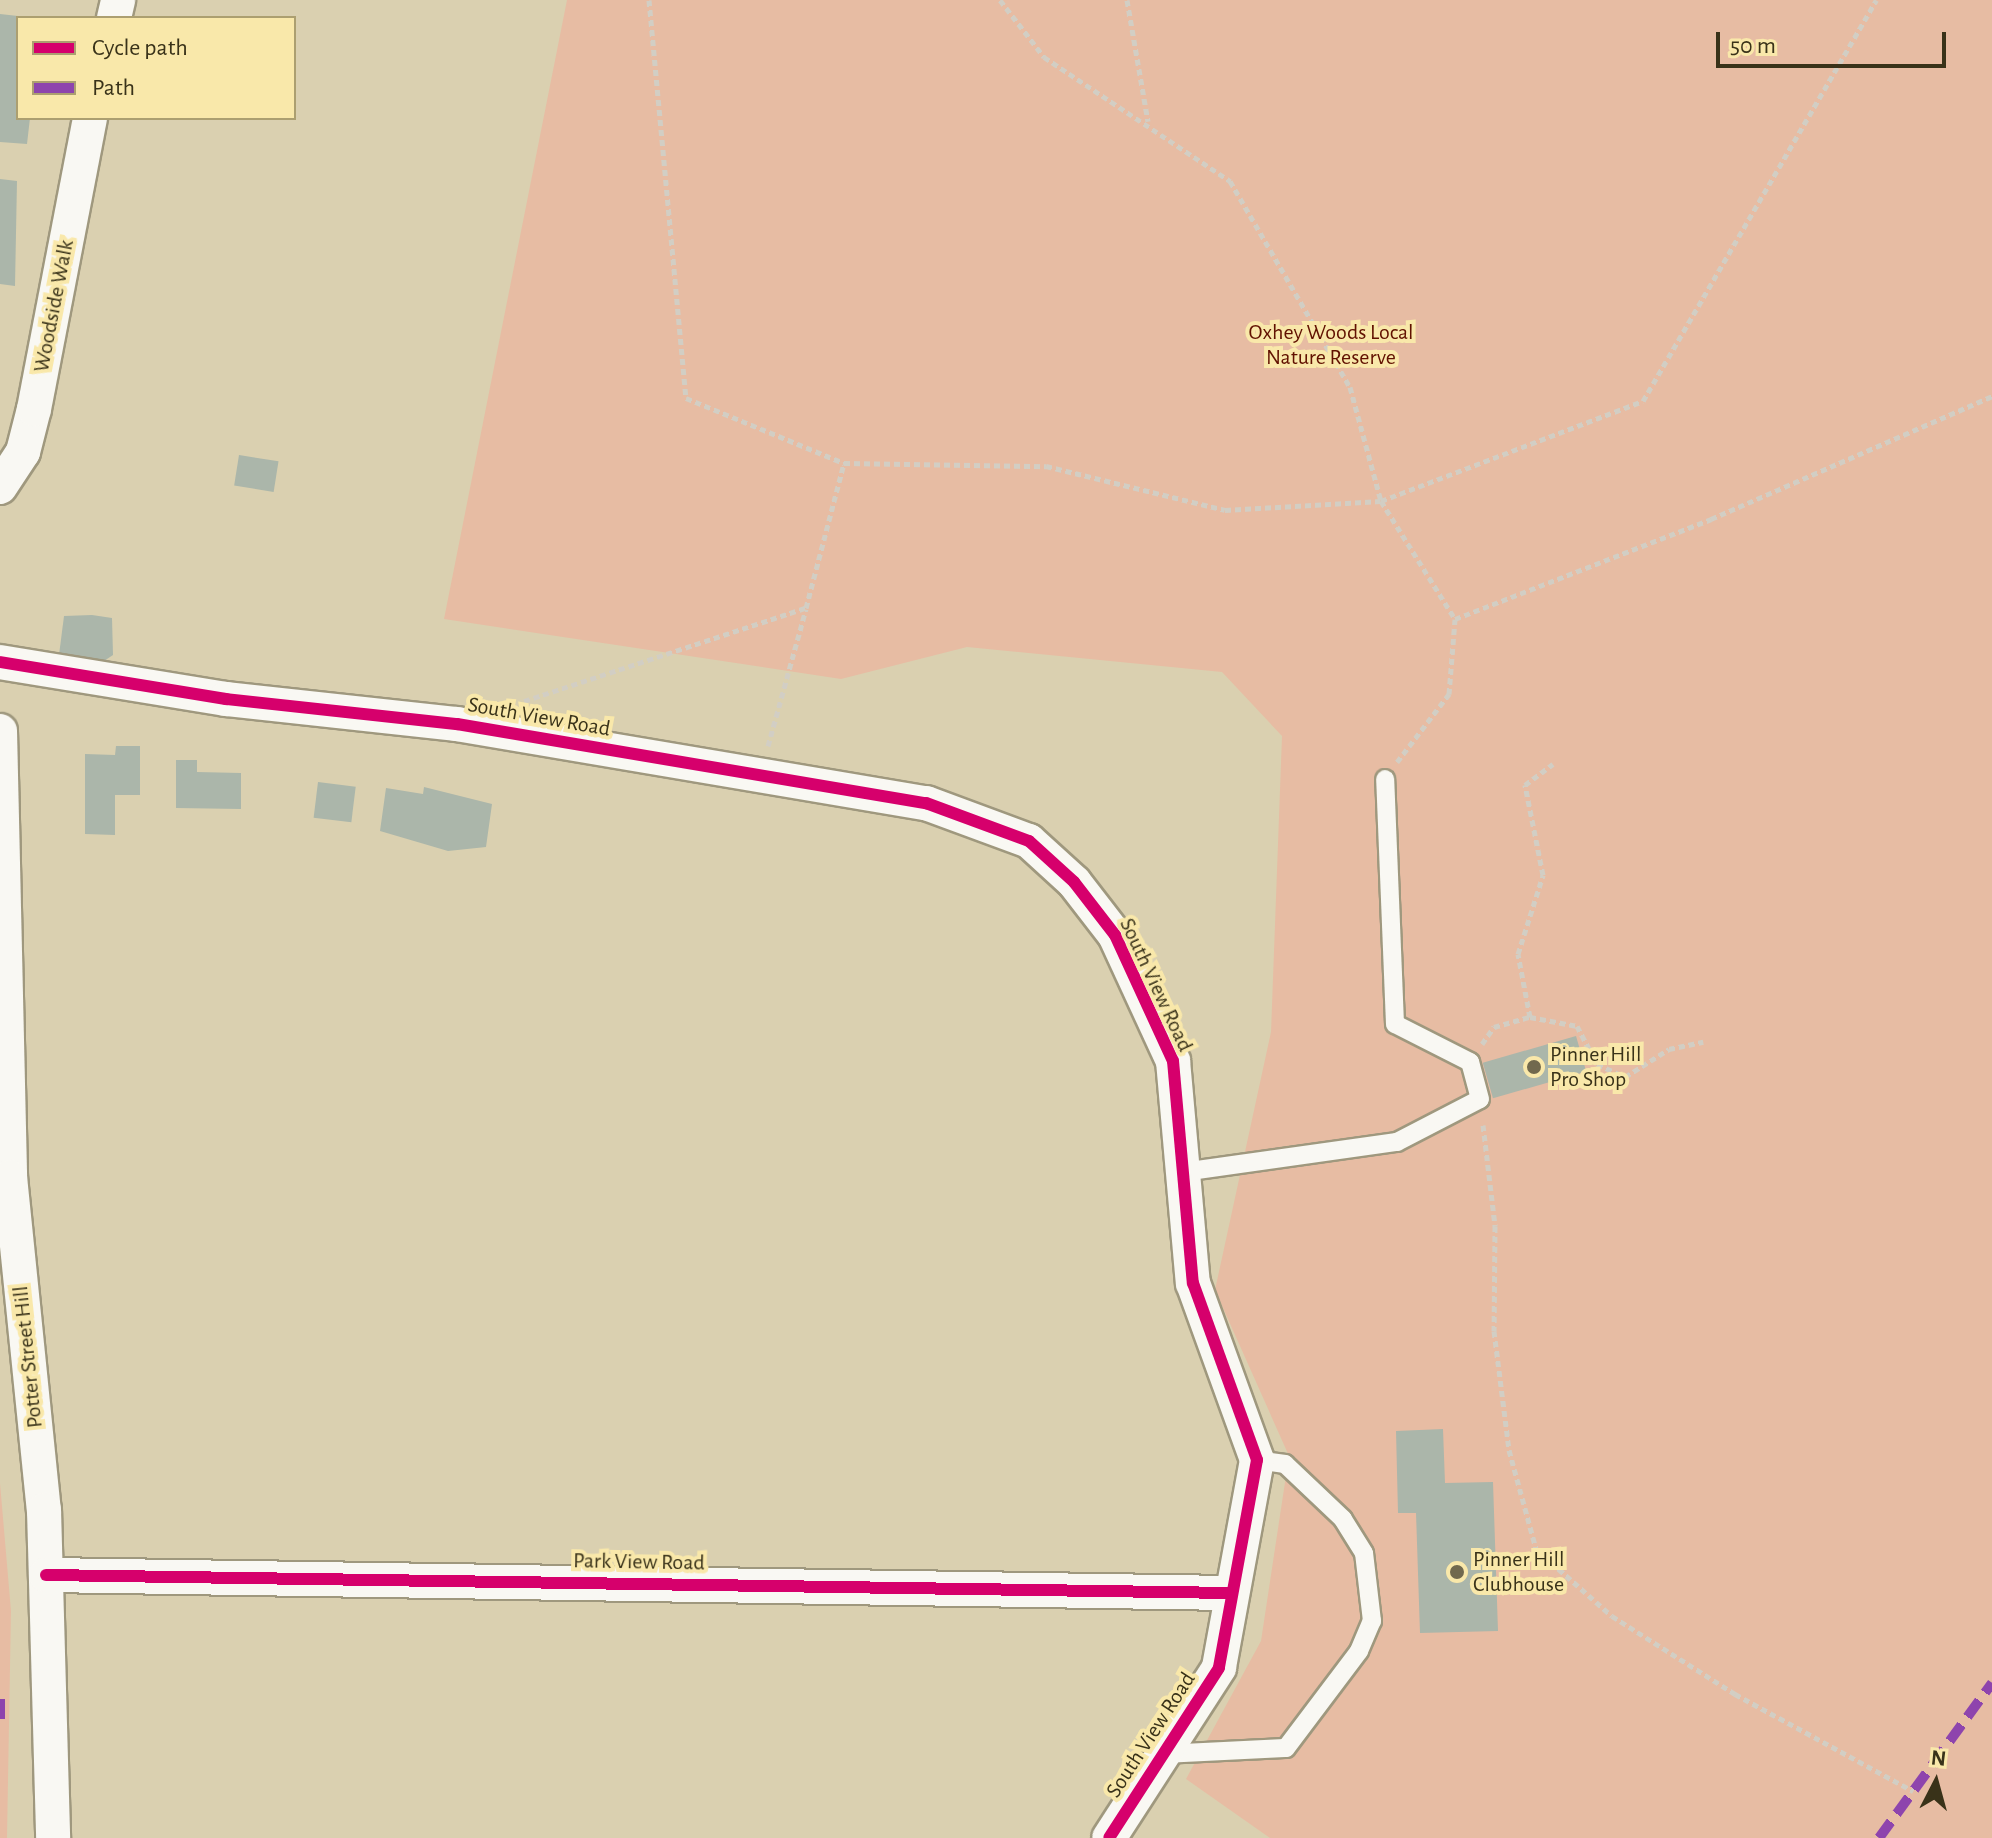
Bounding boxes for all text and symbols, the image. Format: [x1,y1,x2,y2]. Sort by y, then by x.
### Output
legend [16,16,296,120]
scale bar [1720,16,1950,66]
text: 50 m [1730,34,1776,58]
text: Cycle path [92,36,188,60]
text: Path [92,76,135,100]
street label: Woodside Walk [28,238,80,374]
park label: Oxhey Woods Local Nature Reserve [1248,319,1414,370]
street label: South View Road [466,691,612,743]
street label: South View Road [1114,914,1198,1056]
place label: Pinner Hill Pro Shop [1550,1041,1641,1092]
marker: Pinner Hill Pro Shop [1525,1058,1543,1076]
street label: Potter Street Hill [7,1285,49,1429]
place label: Pinner Hill Clubhouse [1473,1546,1564,1598]
street label: Park View Road [573,1548,705,1576]
marker: Pinner Hill Clubhouse [1448,1563,1466,1581]
street label: South View Road [1101,1667,1201,1803]
north arrow [1896,1742,1976,1822]
text: N [1930,1746,1947,1770]

